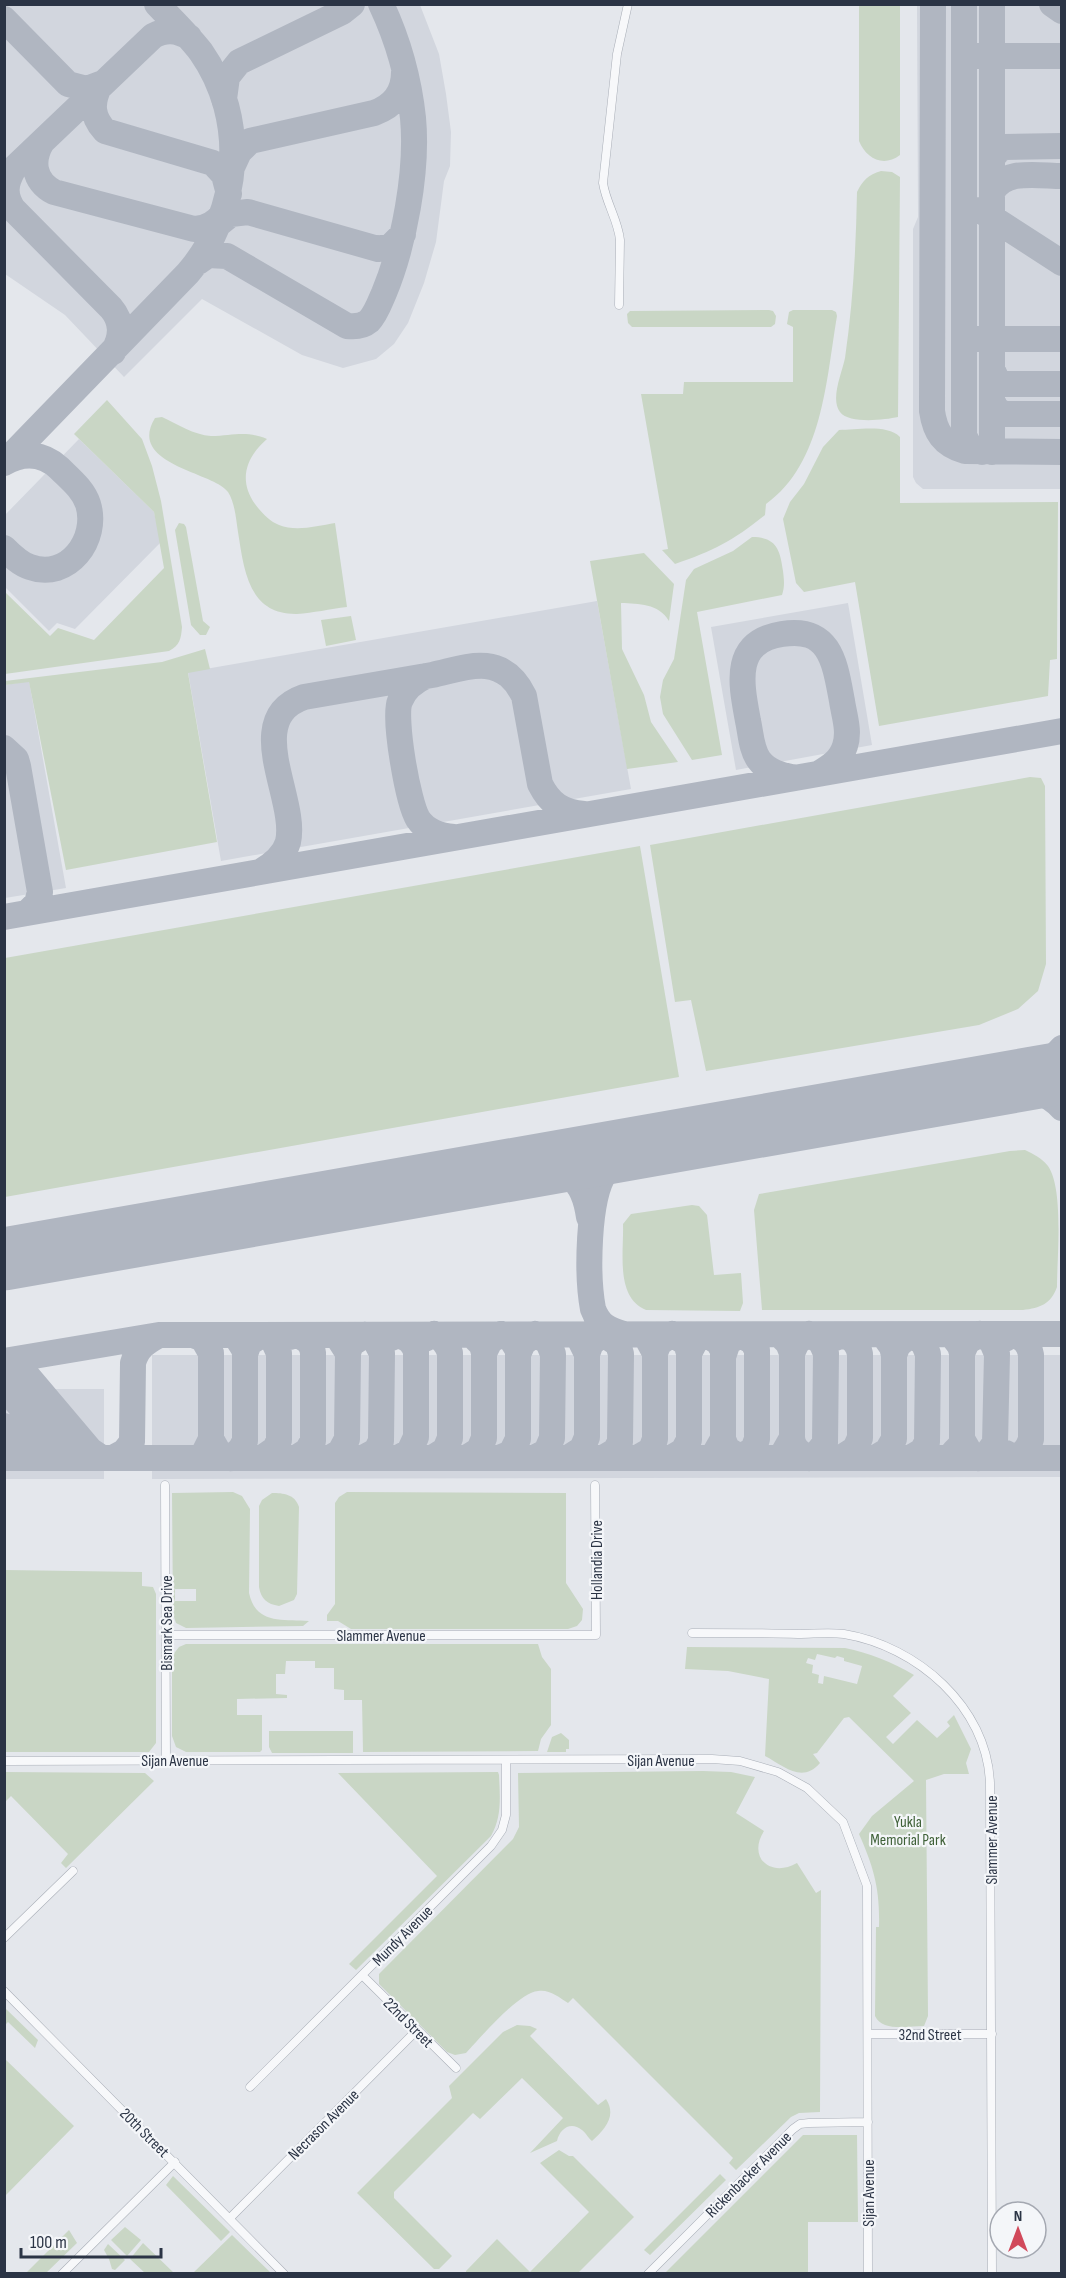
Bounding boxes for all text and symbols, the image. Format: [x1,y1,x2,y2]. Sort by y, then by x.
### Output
street label: Hollandia Drive [588,1520,607,1600]
street label: Bismark Sea Drive [158,1575,177,1671]
street label: Slammer Avenue [336,1627,426,1646]
street label: Sijan Avenue [141,1752,209,1771]
street label: Sijan Avenue [627,1752,695,1771]
street label: Slammer Avenue [983,1795,1002,1885]
park label: Yukla Memorial Park [870,1813,946,1850]
street label: Mundy Avenue [369,1902,437,1970]
street label: 22nd Street [379,1994,437,2052]
street label: 32nd Street [898,2026,962,2045]
street label: Necrason Avenue [285,2086,363,2164]
street label: 20th Street [115,2105,173,2162]
street label: Rickenbacker Avenue [702,2128,796,2222]
street label: Sijan Avenue [860,2159,879,2227]
north arrow [988,2200,1048,2260]
text: N [1014,2207,1022,2226]
scale bar [21,2221,160,2259]
text: 100 m [30,2232,67,2253]

